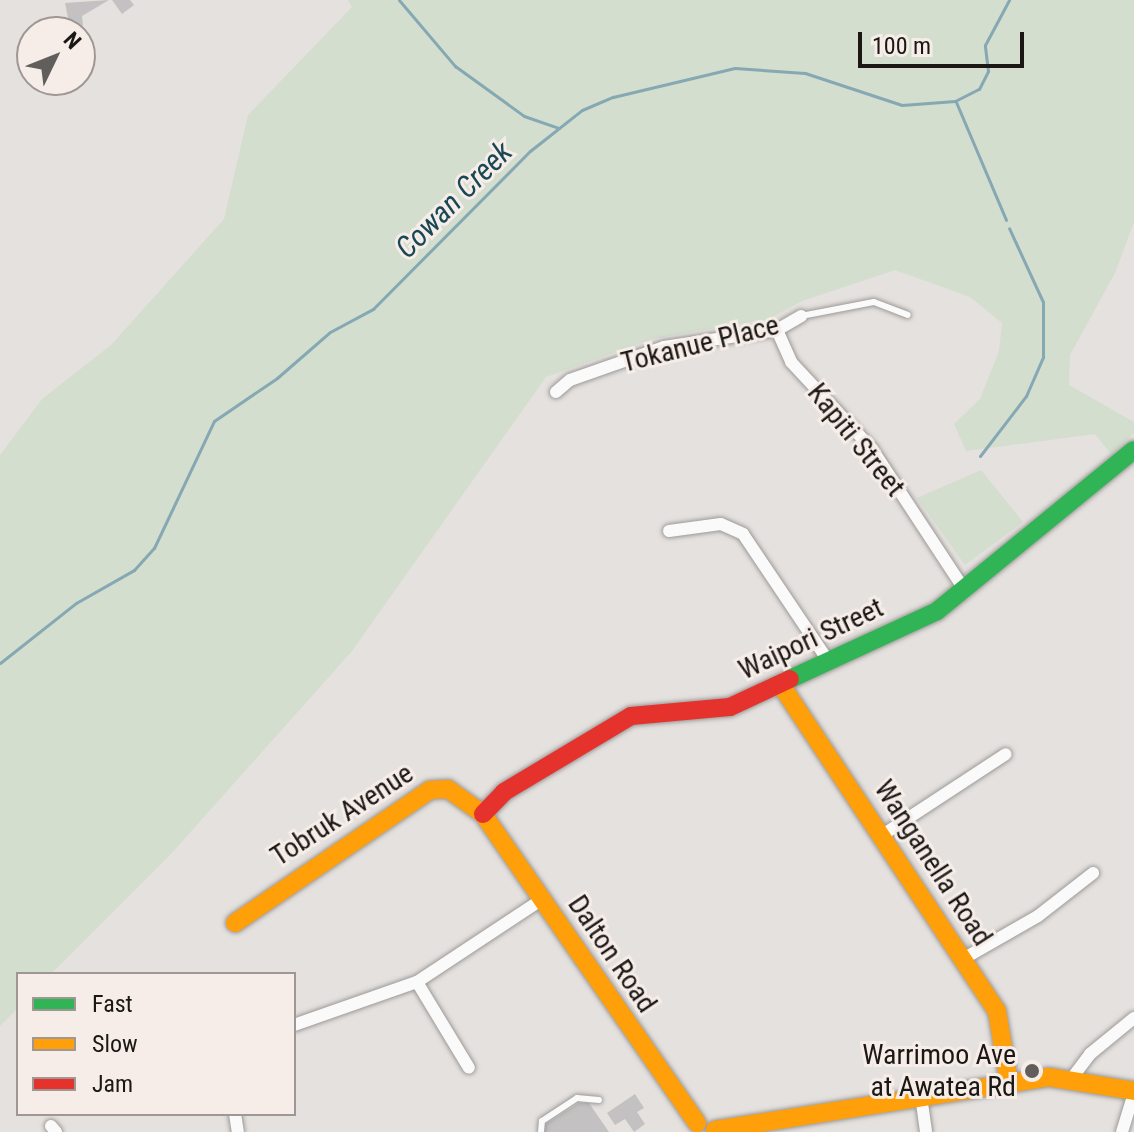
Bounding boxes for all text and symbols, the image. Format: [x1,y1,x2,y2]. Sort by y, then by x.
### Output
north arrow [16,16,96,96]
scale bar [862,16,1028,66]
text: N [59,27,86,54]
text: 100 m [872,32,931,60]
water label: Cowan Creek [388,134,520,266]
street label: Tokanue Place [618,308,782,380]
street label: Kapiti Street [800,377,912,503]
street label: Waipori Street [733,591,889,687]
street label: Tobruk Avenue [265,757,419,873]
street label: Wanganella Road [867,774,999,952]
street label: Dalton Road [561,889,663,1019]
legend [16,972,296,1116]
text: Fast [92,990,133,1018]
text: Slow [92,1030,138,1058]
place label: Warrimoo Ave at Awatea Rd [862,1038,1016,1104]
marker: Warrimoo Ave at Awatea Rd [1023,1062,1041,1080]
text: Jam [92,1070,133,1098]

